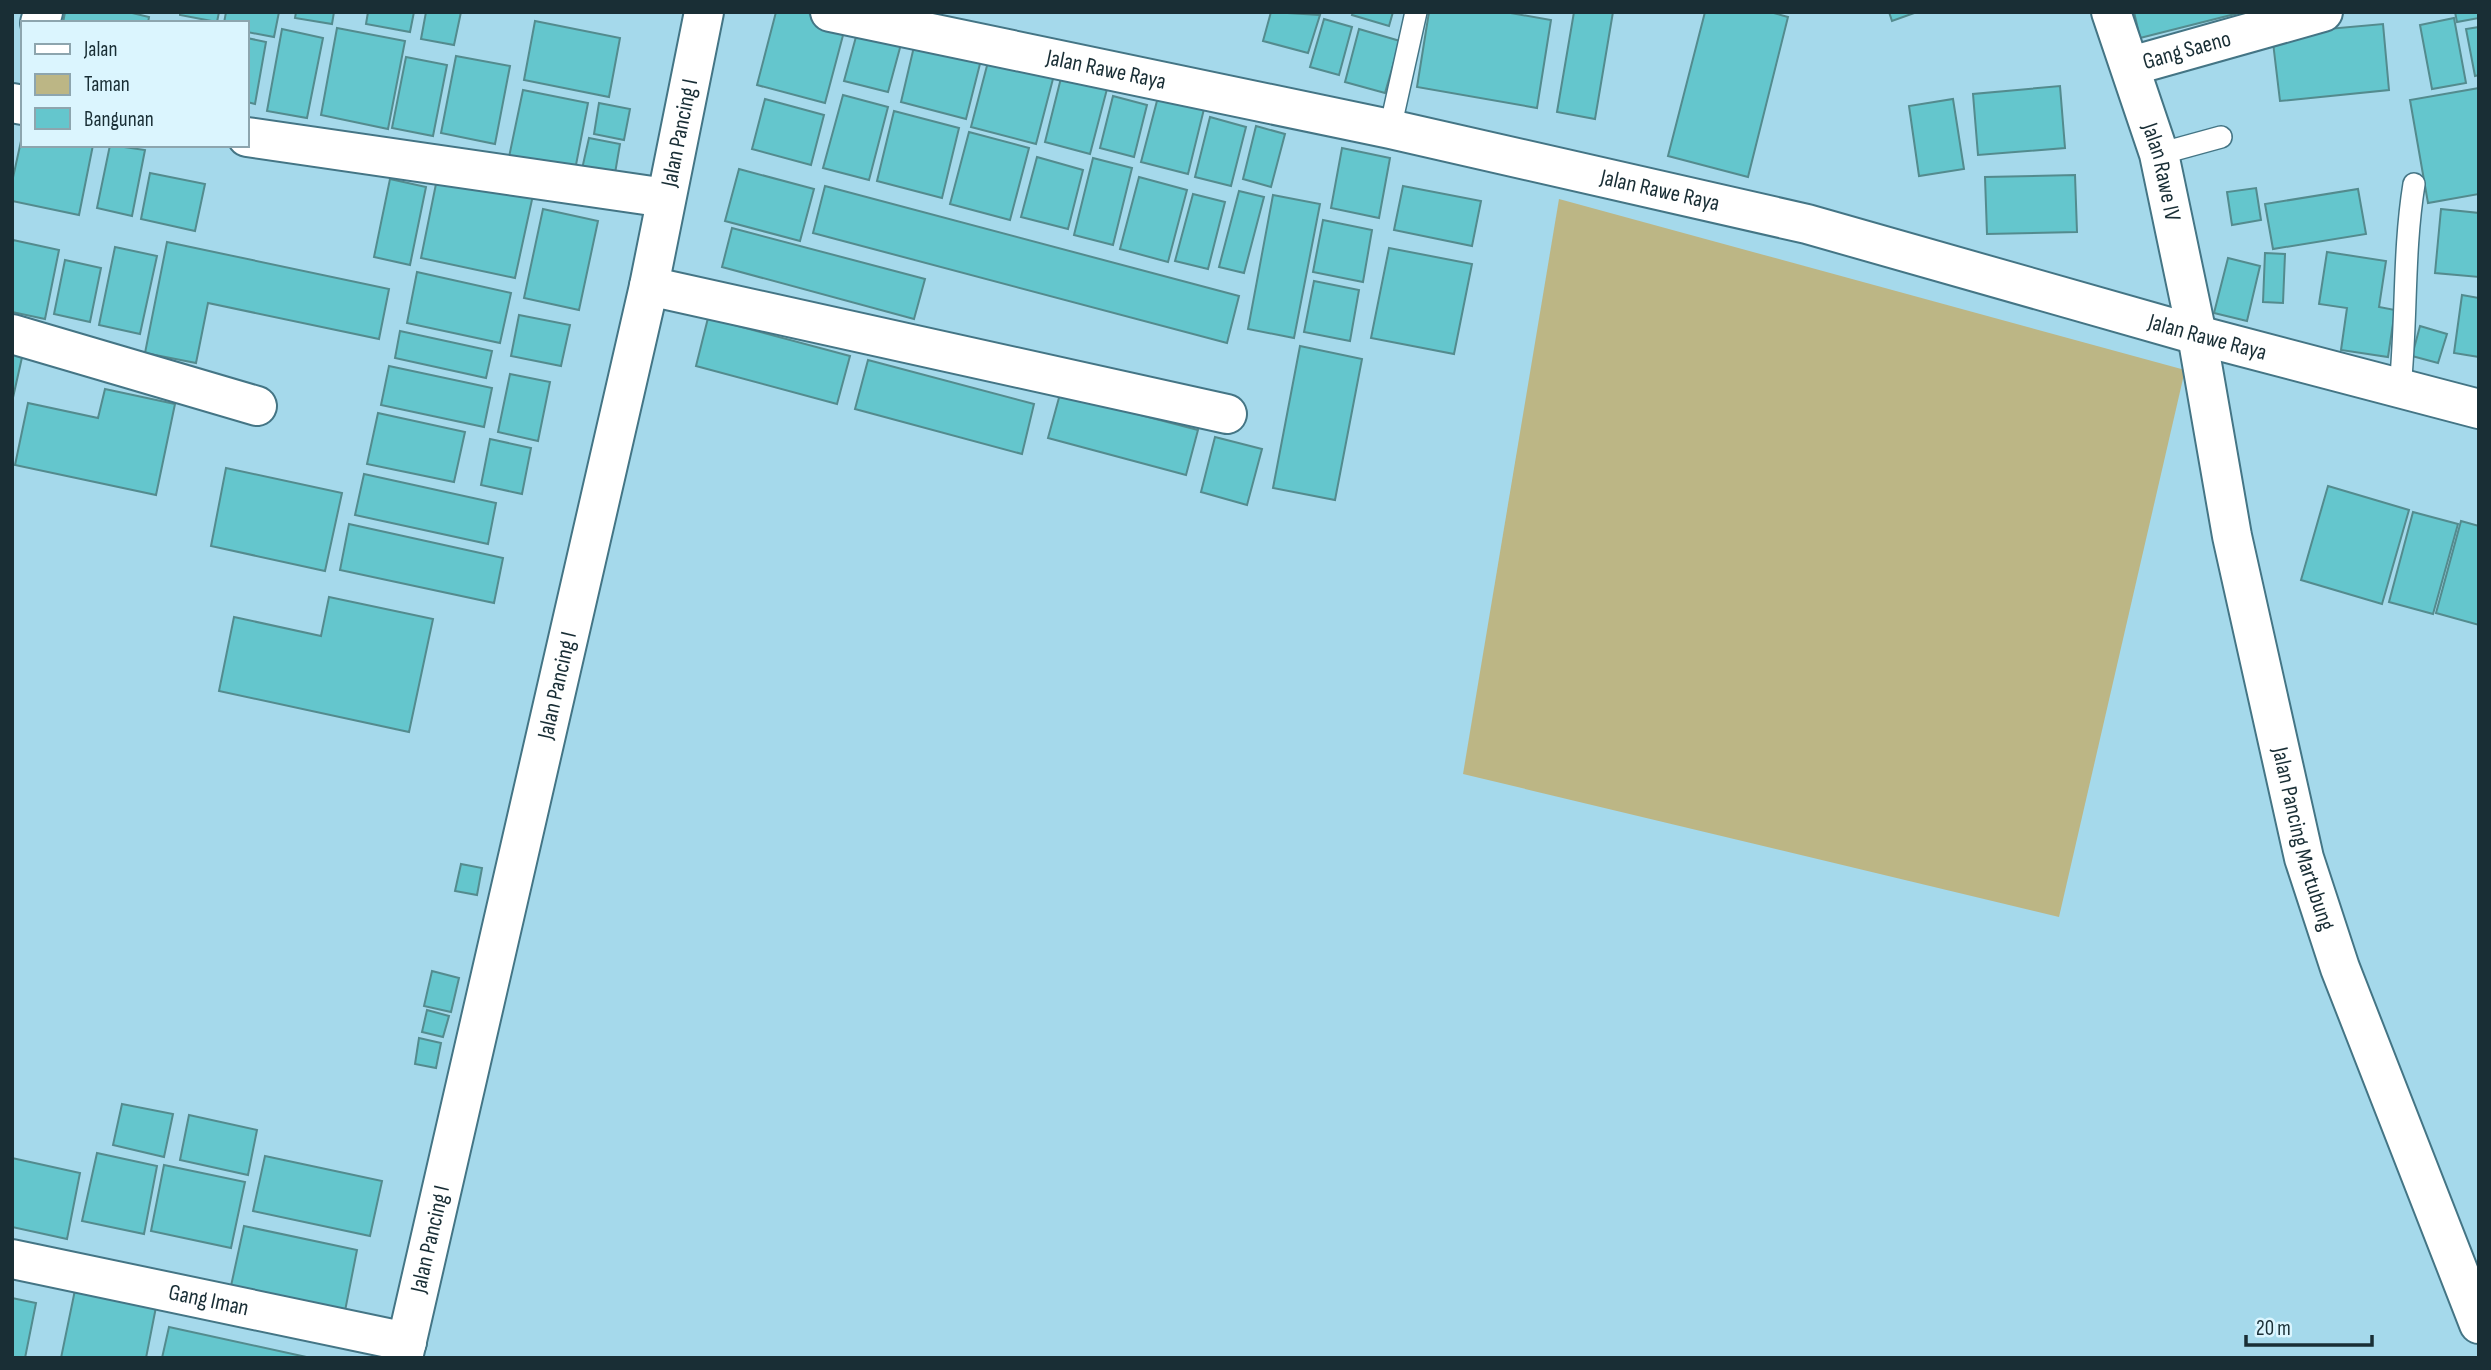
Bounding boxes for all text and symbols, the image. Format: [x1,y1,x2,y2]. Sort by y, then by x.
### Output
legend [21,21,248,147]
street label: Gang Saeno [2140,25,2234,76]
text: Jalan [83,37,117,62]
street label: Jalan Rawe Raya [1043,43,1168,96]
text: Taman [84,72,130,97]
street label: Jalan Pancing I [655,77,704,190]
text: Bangunan [84,107,154,132]
street label: Jalan Rawe IV [2135,118,2187,224]
street label: Jalan Rawe Raya [1597,163,1722,218]
street label: Jalan Rawe Raya [2144,308,2270,367]
street label: Jalan Pancing I [531,629,583,743]
street label: Jalan Pancing Martubung [2265,743,2341,934]
street label: Jalan Pancing I [404,1183,456,1296]
street label: Gang Iman [166,1278,251,1322]
scale bar [2246,1304,2372,1348]
text: 20 m [2256,1316,2291,1341]

